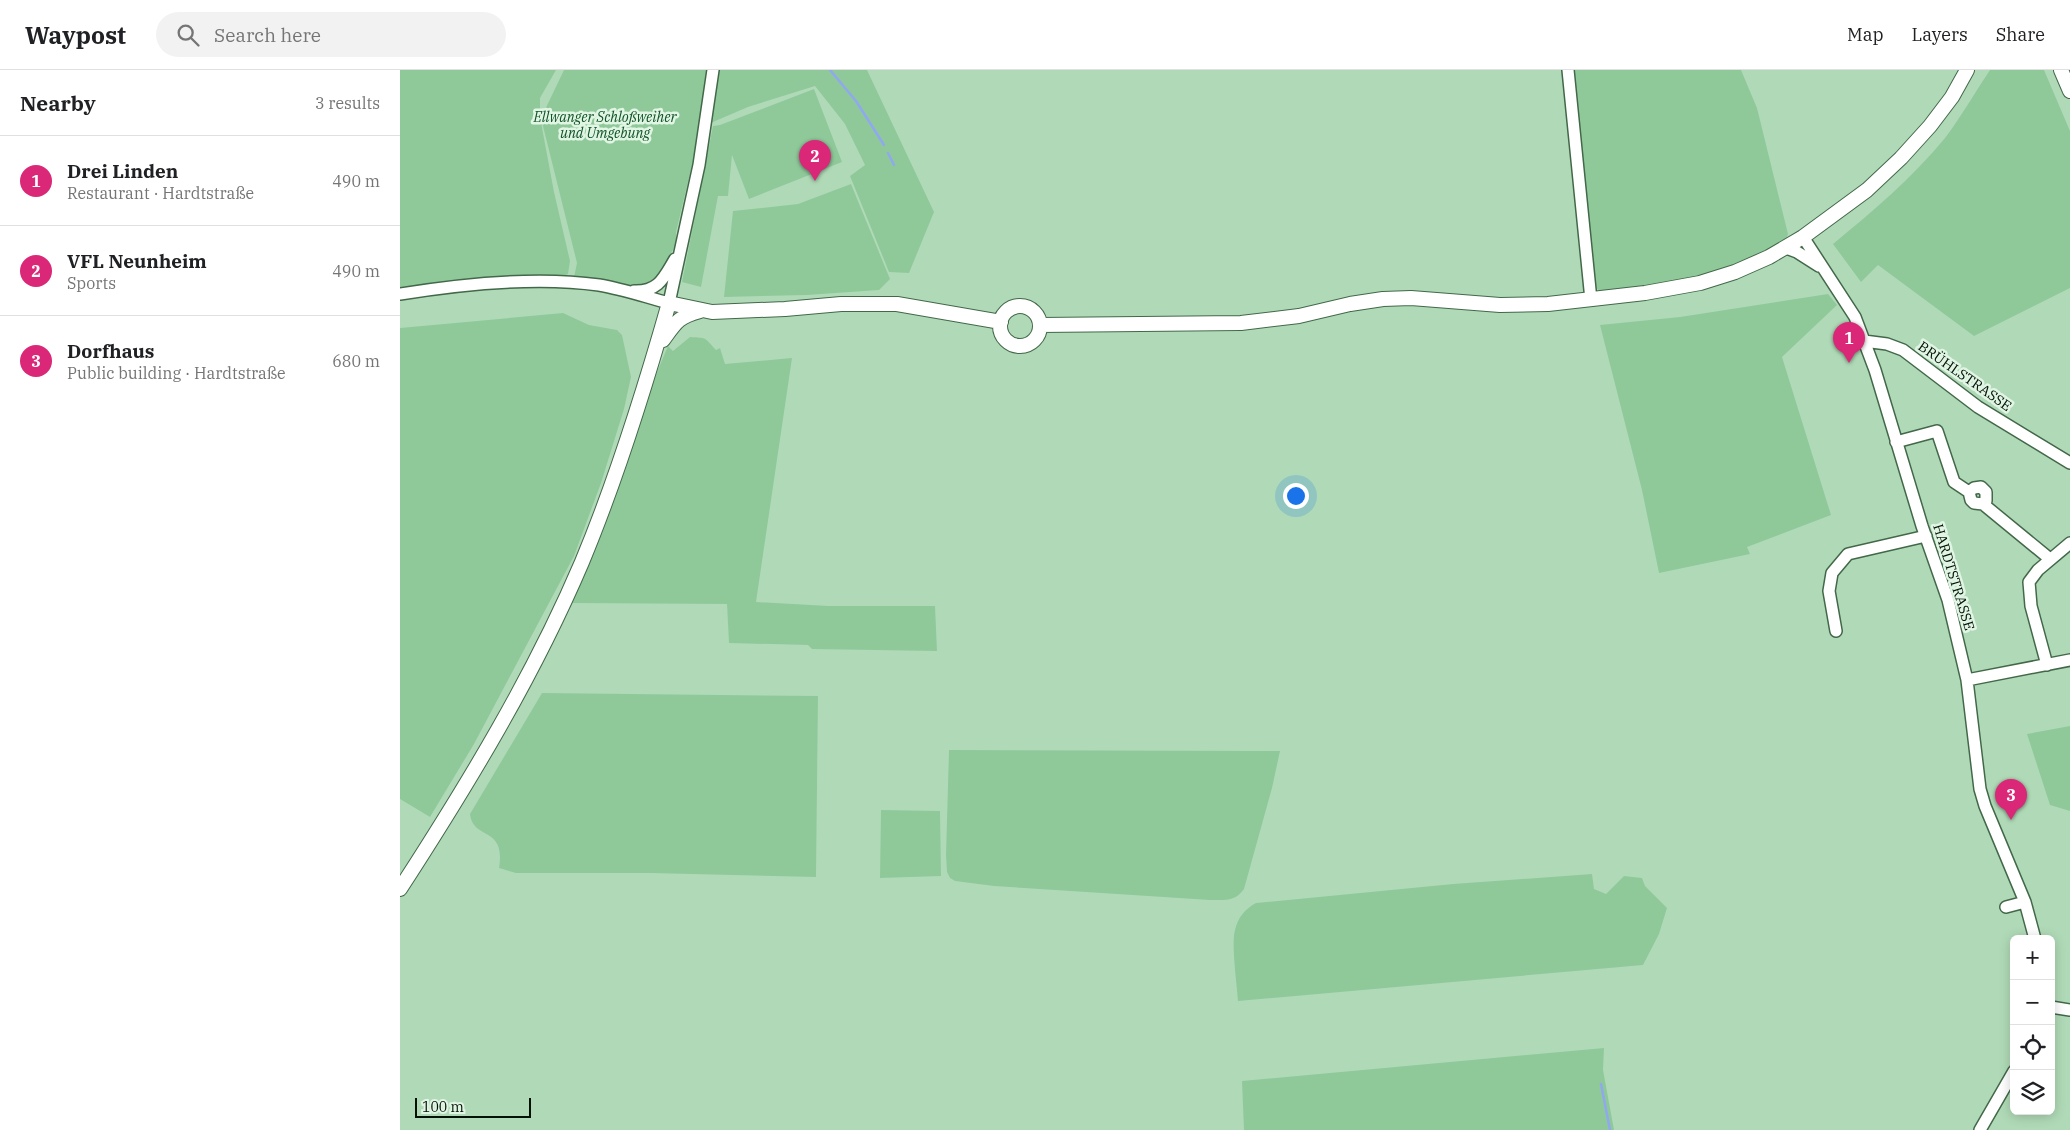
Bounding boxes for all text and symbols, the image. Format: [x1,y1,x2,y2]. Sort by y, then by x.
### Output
search box [156,12,506,57]
text: Waypost [25,19,126,51]
icon: search [174,21,202,49]
text: Search here [214,23,321,47]
text: Map [1847,23,1884,46]
text: Layers [1912,23,1968,46]
text: Share [1996,23,2045,46]
text: Nearby [20,89,96,117]
text: 3 results [315,93,380,113]
park label: Ellwanger Schloßweiher und Umgebung [532,108,677,142]
pin: 2 [799,140,831,181]
text: Drei Linden [67,159,178,183]
text: 1 [31,171,41,191]
text: 490 m [332,171,380,191]
text: Restaurant · Hardtstraße [67,183,254,203]
text: VFL Neunheim [67,249,207,273]
text: 2 [31,261,41,281]
text: 490 m [332,261,380,281]
text: Sports [67,273,116,293]
pin: 1 [1833,322,1865,363]
street label: BRÜHLSTRASSE [1915,337,2015,415]
text: Dorfhaus [67,339,154,363]
text: 3 [31,351,41,371]
text: 680 m [332,351,380,371]
text: Public building · Hardtstraße [67,363,286,383]
your location [1283,483,1309,509]
street label: HARDTSTRASSE [1929,522,1979,632]
pin: 3 [1995,779,2027,820]
map controls [2010,935,2055,1115]
button: + [2010,935,2055,980]
button: − [2010,980,2055,1025]
button: locate [2010,1025,2055,1070]
button: layers [2010,1070,2055,1115]
scale bar [415,1095,531,1118]
text: 100 m [422,1098,464,1116]

